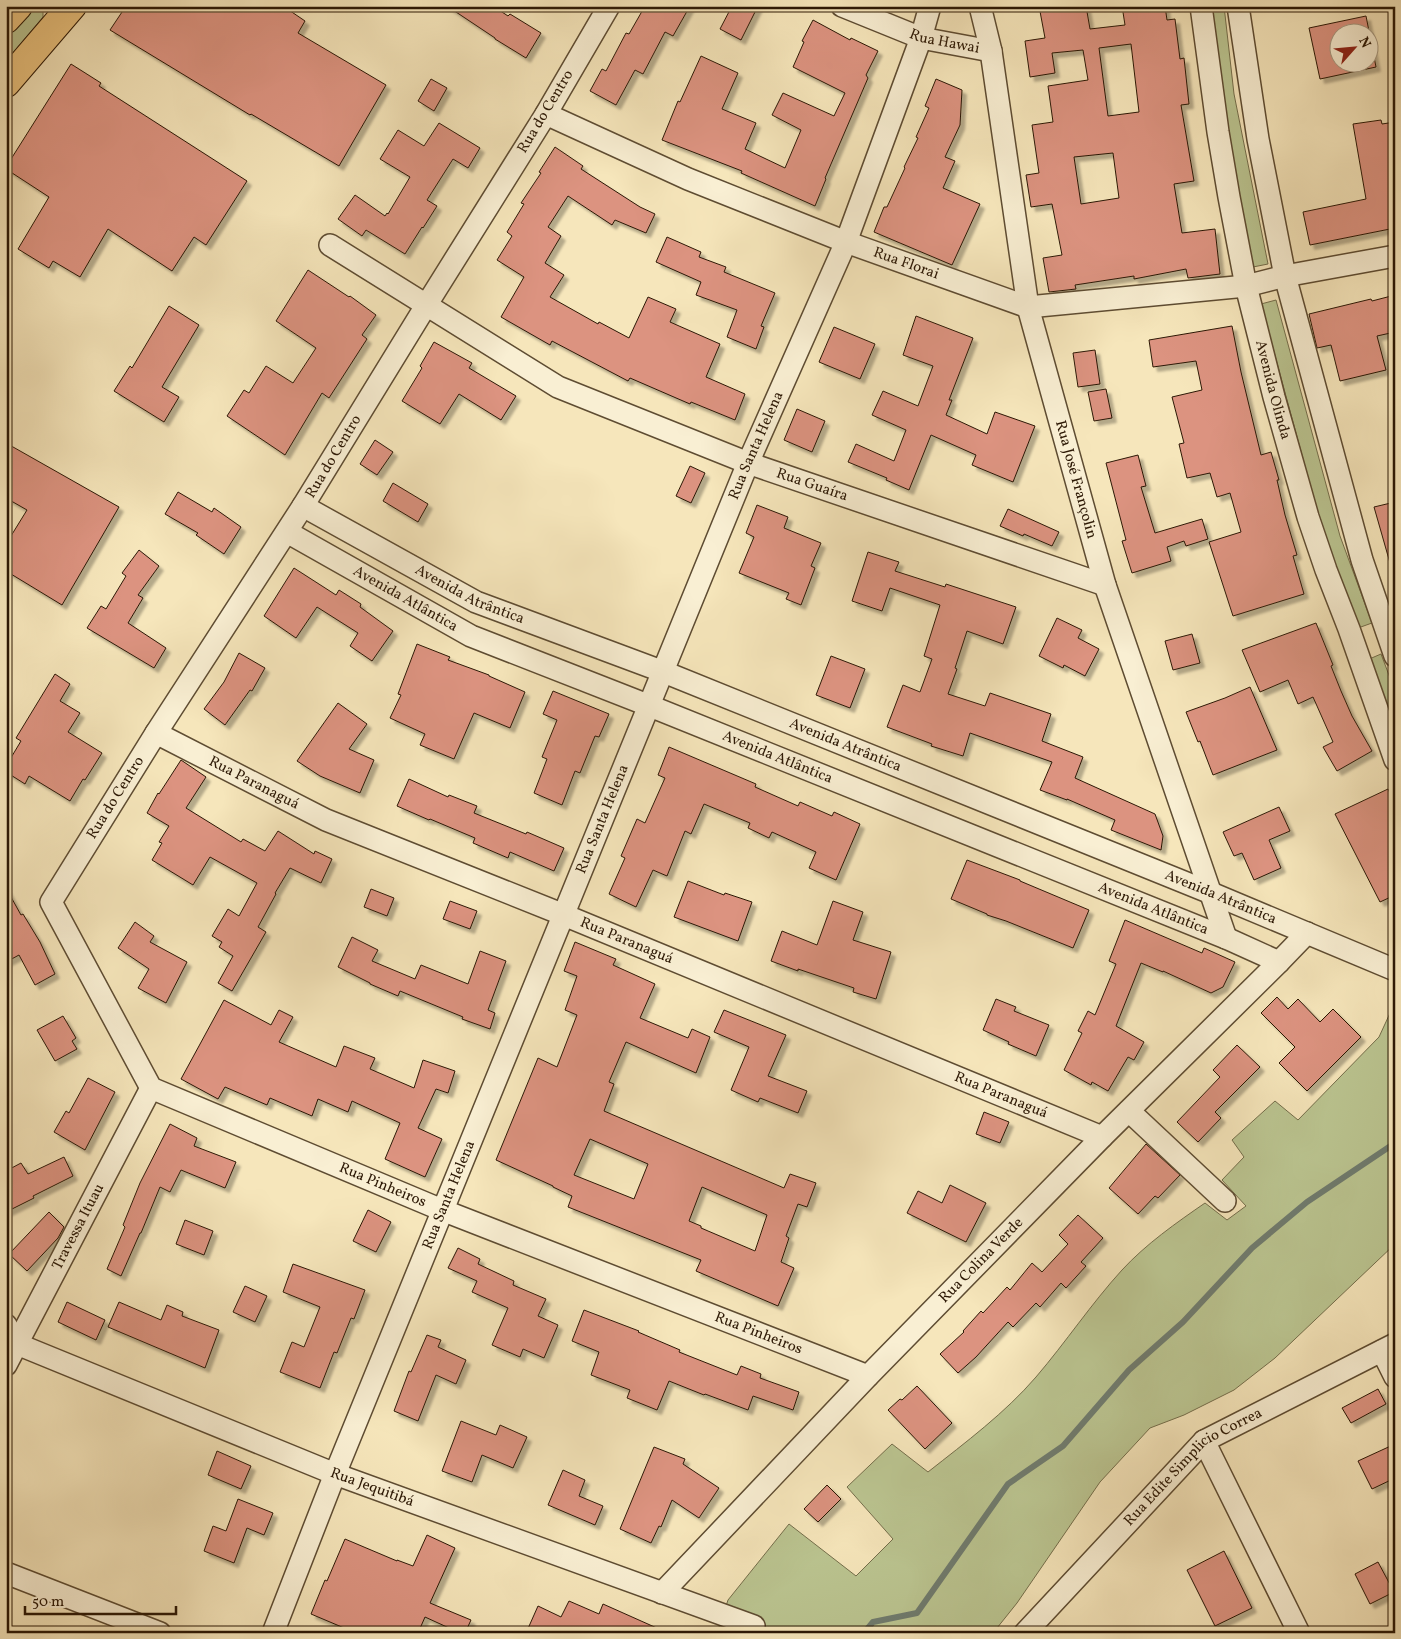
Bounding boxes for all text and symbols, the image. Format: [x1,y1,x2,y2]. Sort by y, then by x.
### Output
north arrow [1328,22,1378,72]
street label: Rua Hawai [906,24,981,59]
text: N [1353,34,1375,52]
street label: Rua do Centro [513,66,579,158]
street label: Rua Florai [870,242,942,285]
street label: Avenida Olinda [1250,338,1296,442]
street label: Rua Santa Helena [724,388,789,503]
street label: Rua do Centro [301,411,367,503]
street label: Rua José Françolin [1049,418,1102,541]
street label: Rua Guaíra [773,463,851,507]
street label: Avenida Atrântica [411,560,527,630]
street label: Avenida Atlântica [349,561,462,637]
street label: Avenida Atrântica [786,713,905,777]
street label: Avenida Atlântica [719,726,836,789]
street label: Rua Paranaguá [205,751,303,815]
street label: Rua do Centro [82,753,150,843]
street label: Rua Santa Helena [571,761,634,877]
street label: Avenida Atrântica [1162,865,1280,930]
street label: Avenida Atlântica [1095,877,1212,940]
street label: Rua Paranaguá [577,912,677,969]
street label: Rua Paranaguá [951,1067,1051,1124]
street label: Rua Santa Helena [417,1137,481,1253]
street label: Rua Pinheiros [336,1158,429,1213]
street label: Travessa Ituau [47,1180,110,1274]
street label: Rua Colina Verde [934,1213,1028,1308]
street label: Rua Pinheiros [711,1307,805,1360]
street label: Rua Edite Simplicio Correa [1119,1403,1266,1531]
street label: Rua Jequitibá [327,1463,417,1512]
scale bar [25,1584,176,1616]
text: 50 m [32,1592,64,1613]

